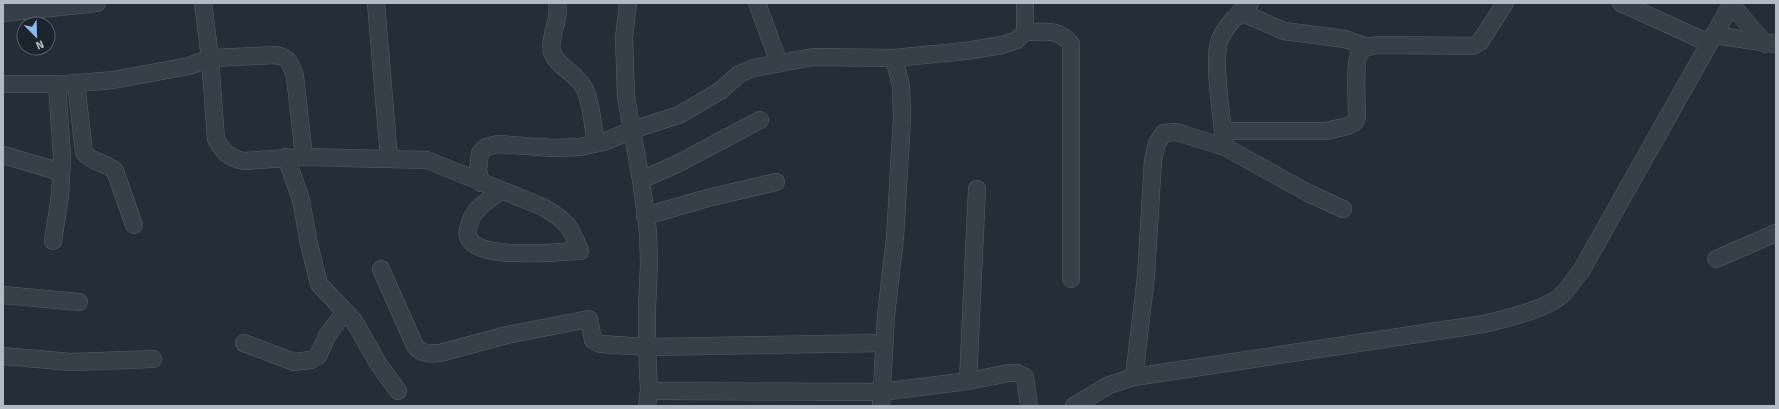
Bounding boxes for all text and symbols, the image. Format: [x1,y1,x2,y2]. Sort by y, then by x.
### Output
north arrow [16,16,56,56]
text: N [34,37,46,52]

